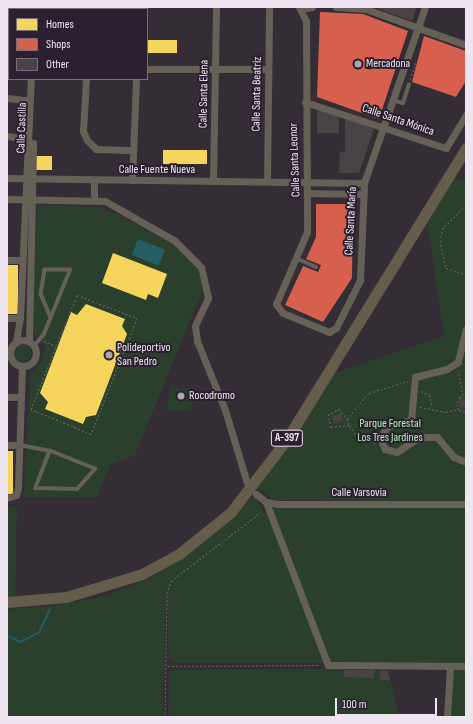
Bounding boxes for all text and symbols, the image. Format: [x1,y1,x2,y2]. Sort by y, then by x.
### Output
legend [8,8,148,80]
text: Homes [46,17,74,32]
text: Shops [46,37,71,52]
street label: Calle Santa Beatriz [249,56,265,132]
text: Other [46,57,69,72]
place label: Mercadona [366,57,410,71]
marker: Mercadona [353,59,363,69]
street label: Calle Santa Elena [196,60,212,128]
street label: Calle Santa Mónica [360,101,436,139]
street label: Calle Castilla [14,102,30,154]
street label: Calle Santa Leonor [287,123,303,197]
street label: Calle Fuente Nueva [119,163,195,177]
street label: Calle Santa María [342,186,360,256]
place label: Polideportivo San Pedro [117,341,171,369]
marker: Polideportivo San Pedro [104,350,114,360]
place label: Rocodromo [189,389,235,403]
marker: Rocodromo [176,391,186,401]
park label: Parque Forestal Los Tres Jardines [357,417,423,445]
road number: A-397 [270,429,304,447]
street label: Calle Varsovia [331,486,387,500]
scale bar [337,690,439,716]
text: 100 m [342,697,367,712]

